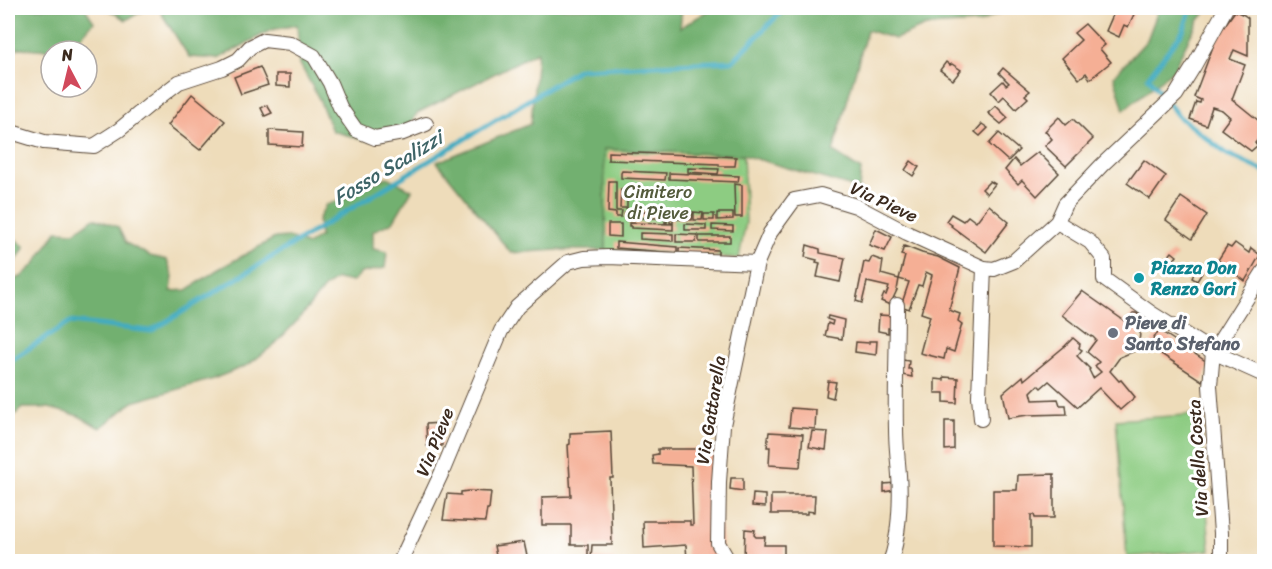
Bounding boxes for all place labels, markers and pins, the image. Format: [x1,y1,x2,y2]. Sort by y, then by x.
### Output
place label: Piazza Don Renzo Gori [1150,252,1237,305]
marker: Piazza Don Renzo Gori [1132,271,1146,285]
place label: Pieve di Santo Stefano [1124,307,1241,360]
marker: Pieve di Santo Stefano [1106,326,1120,340]

